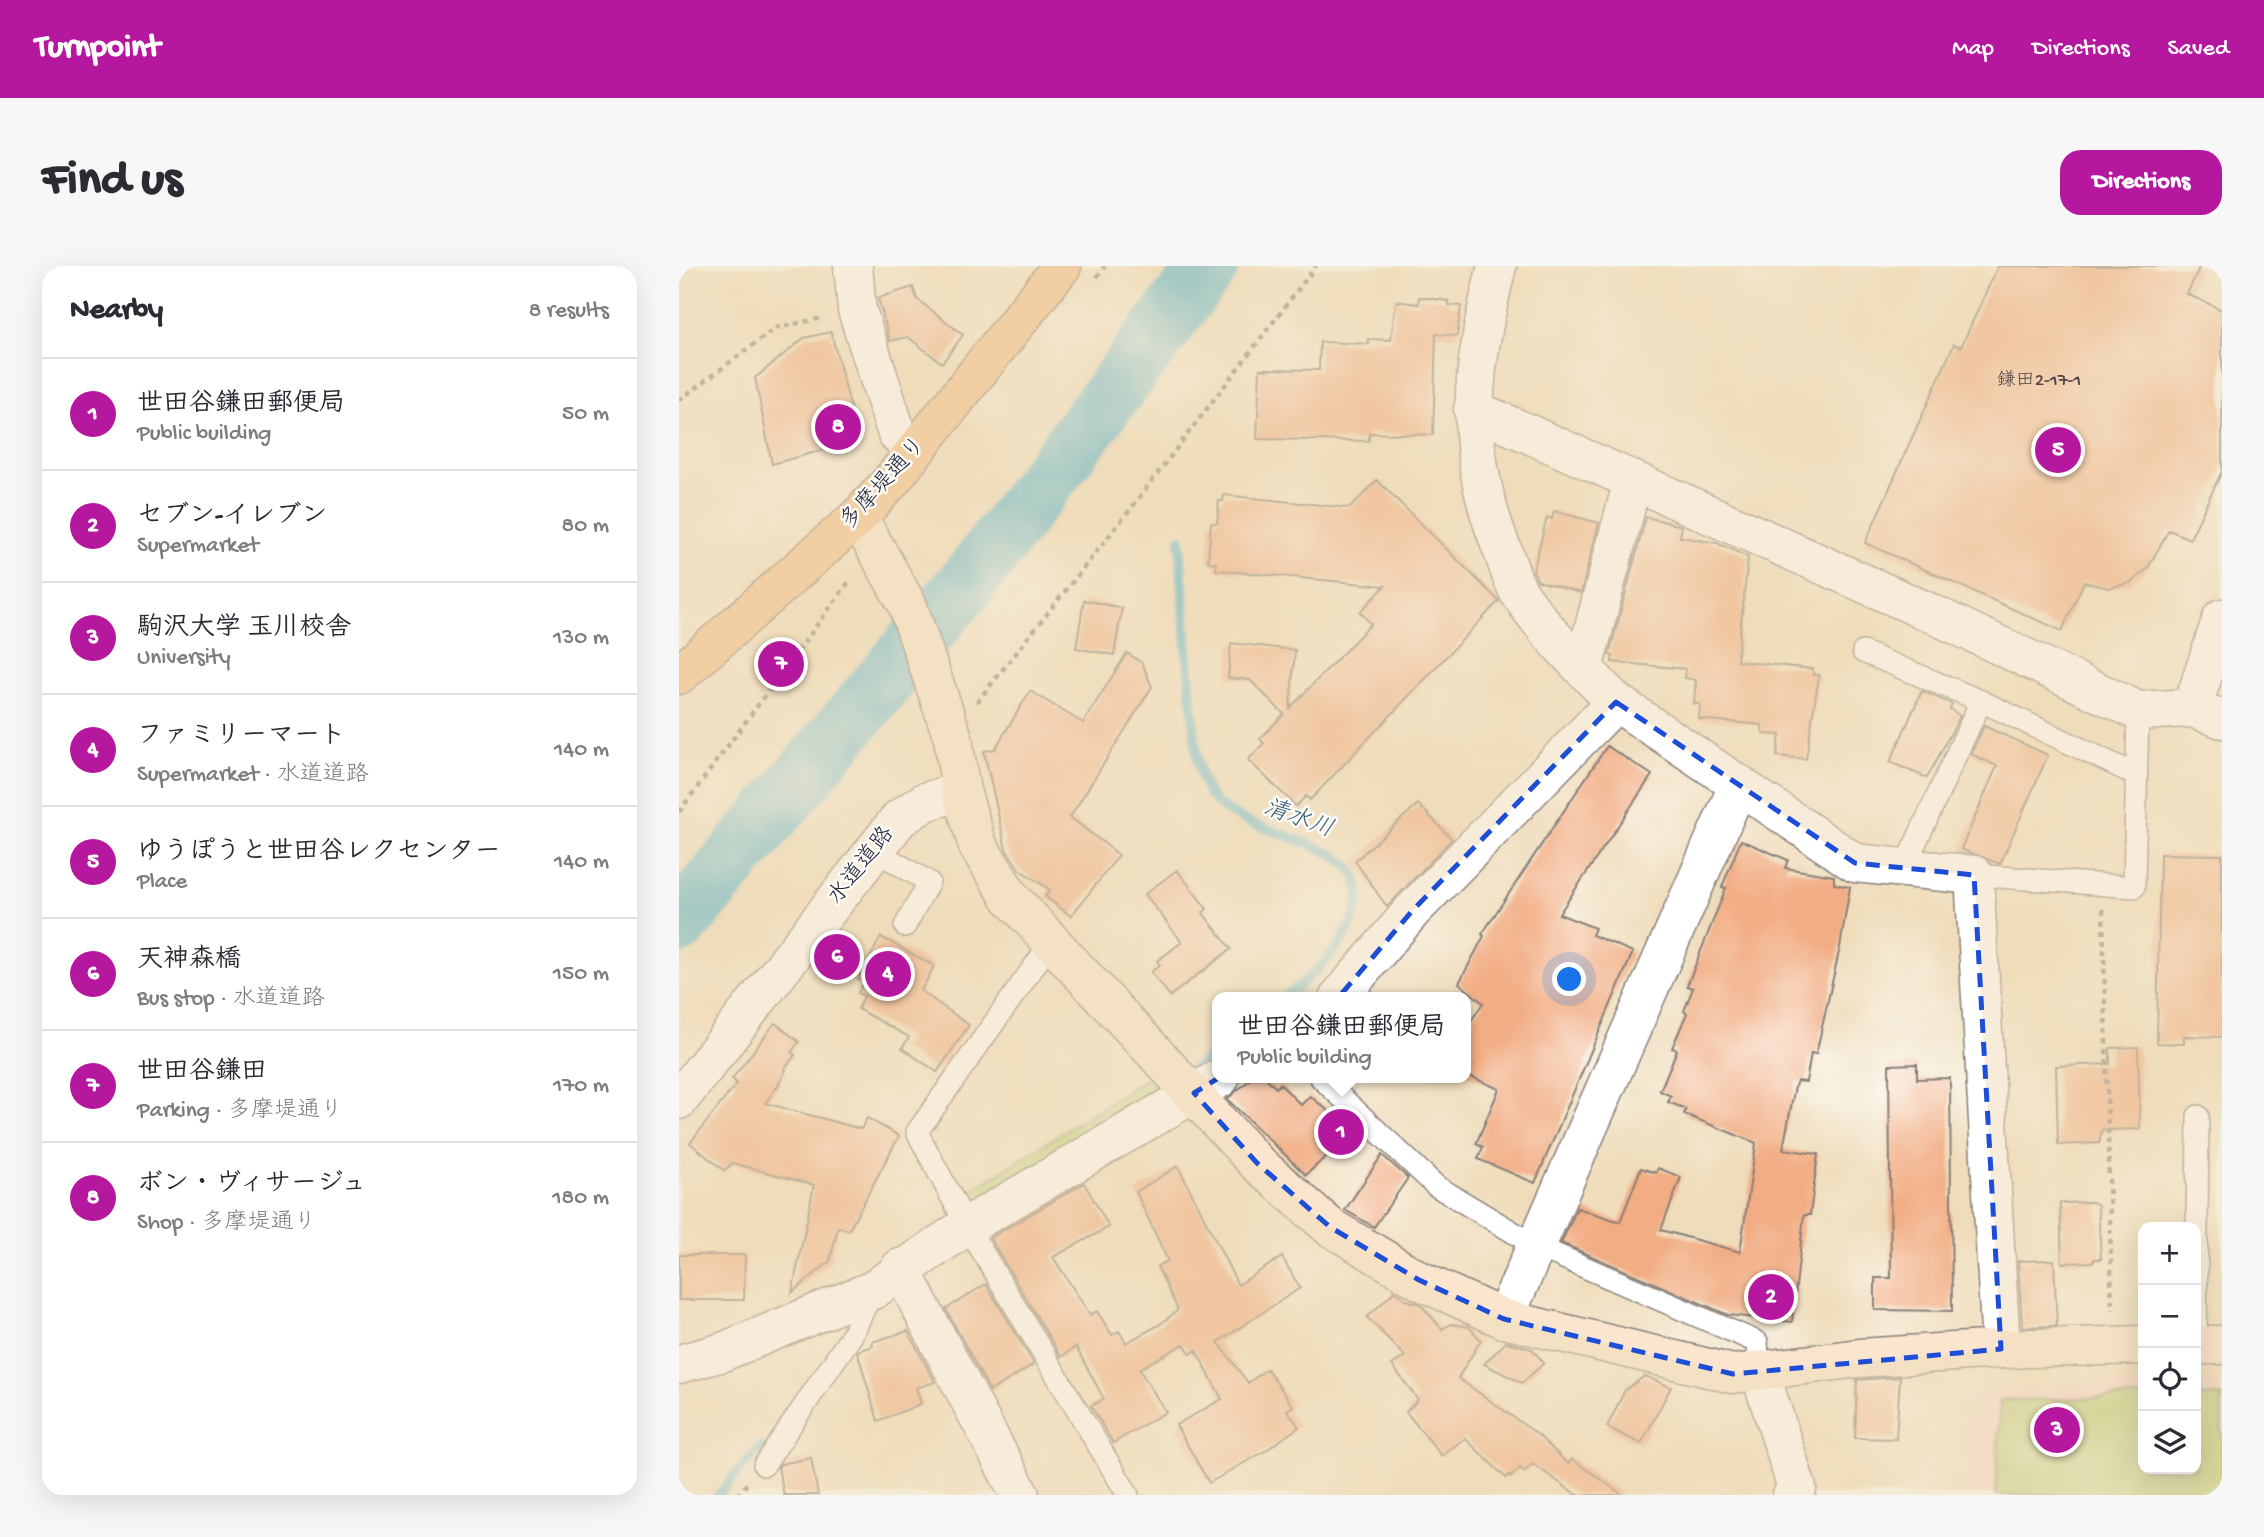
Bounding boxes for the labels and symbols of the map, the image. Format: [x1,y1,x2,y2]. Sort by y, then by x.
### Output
house number: 鎌田2-17-1 [1997,369,2081,393]
pin: 8 [815,401,861,453]
pin: 5 [2035,424,2081,476]
street label: 多摩堤通り [835,432,933,536]
pin: 7 [758,638,804,690]
water label: 清水川 [1259,793,1337,846]
street label: 水道道路 [822,821,901,911]
pin: 6 [814,931,860,983]
pin: 4 [865,948,911,1000]
your location [1552,962,1586,996]
pin: 1 [1318,1106,1364,1158]
pin: 2 [1748,1271,1794,1323]
pin: 3 [2034,1404,2080,1456]

